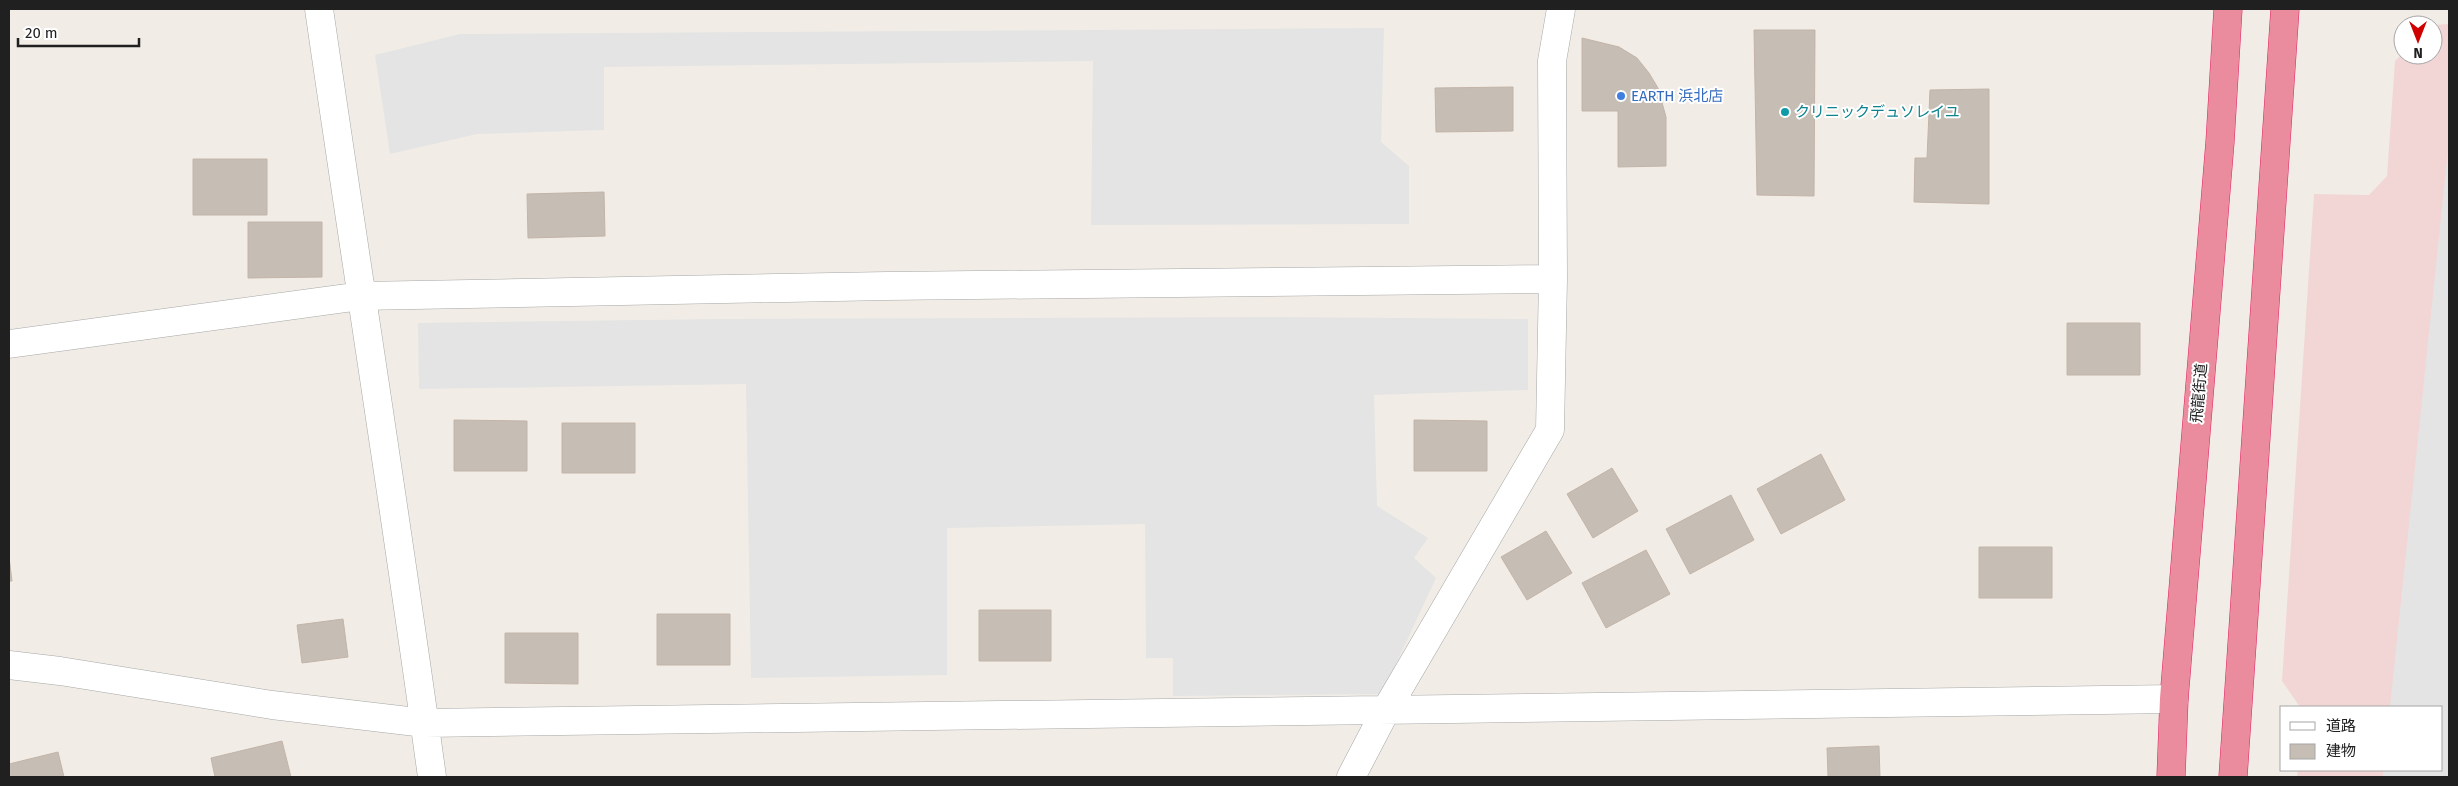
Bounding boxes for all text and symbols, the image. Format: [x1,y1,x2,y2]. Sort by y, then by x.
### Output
scale bar [18,15,139,47]
north arrow [2393,15,2443,65]
text: 20 m [25,24,58,42]
text: N [2413,44,2423,61]
place label: EARTH 浜北店 [1631,87,1723,105]
marker: EARTH 浜北店 [1615,90,1627,102]
place label: クリニックデュソレイユ [1795,103,1960,121]
marker: クリニックデュソレイユ [1779,106,1791,118]
street label: 飛龍街道 [2187,362,2211,424]
legend [2280,706,2443,771]
text: 道路 [2326,717,2356,735]
text: 建物 [2326,742,2356,760]

